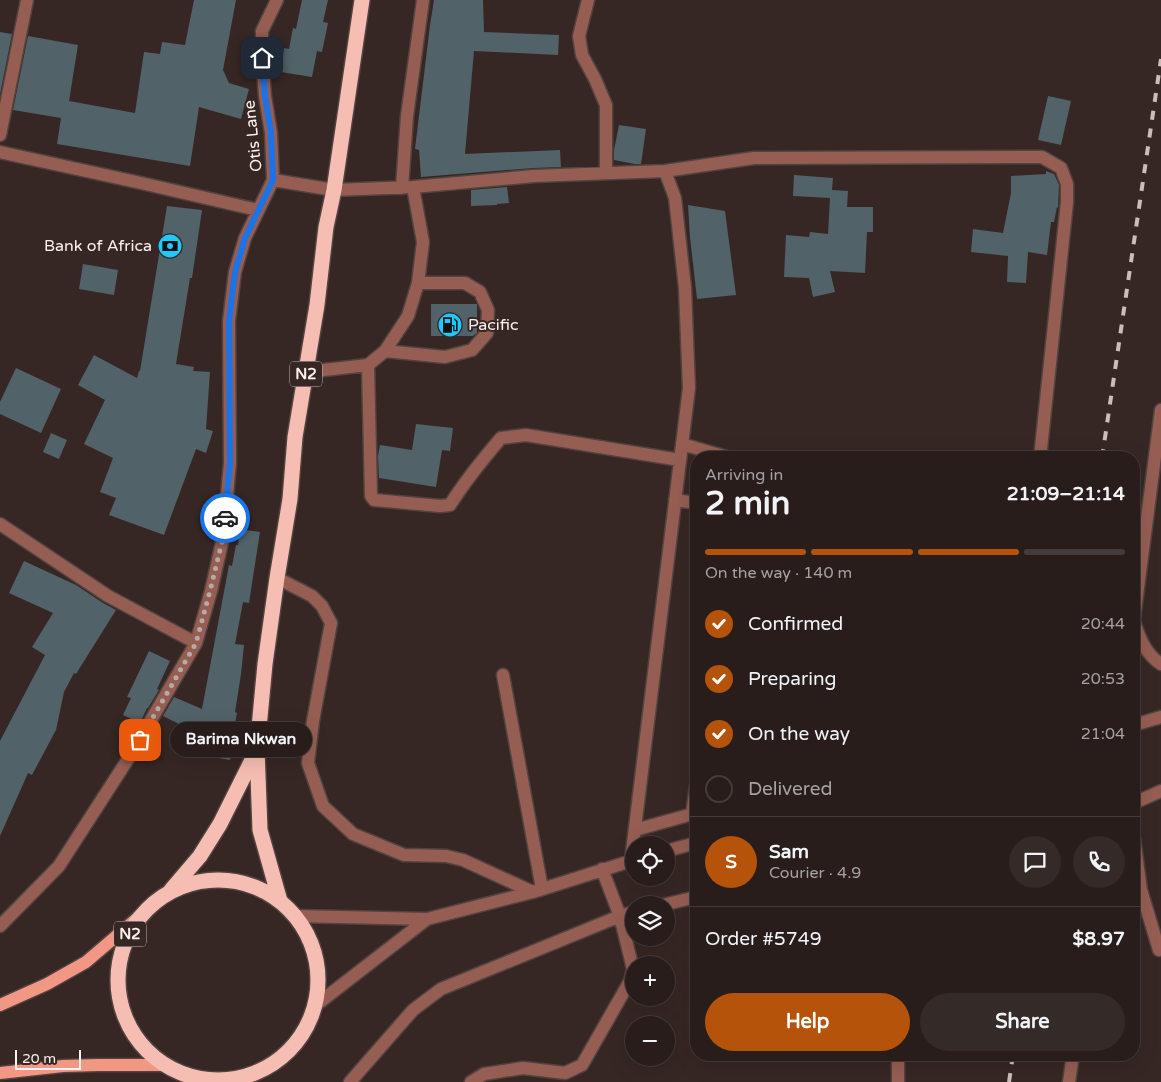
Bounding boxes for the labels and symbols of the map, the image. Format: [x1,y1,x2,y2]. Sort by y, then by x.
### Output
pin [241,37,283,79]
street label: Otis Lane [239,99,267,173]
bank icon: Bank of Africa [157,233,183,259]
place label: Bank of Africa [44,236,152,256]
fuel station icon: Pacific [437,312,463,338]
place label: Pacific [468,315,519,335]
road number: N2 [290,362,322,386]
courier [200,493,250,543]
pin [119,719,161,761]
callout: Barima Nkwan [170,722,312,758]
road number: N2 [114,922,146,946]
scale bar [15,1047,81,1070]

